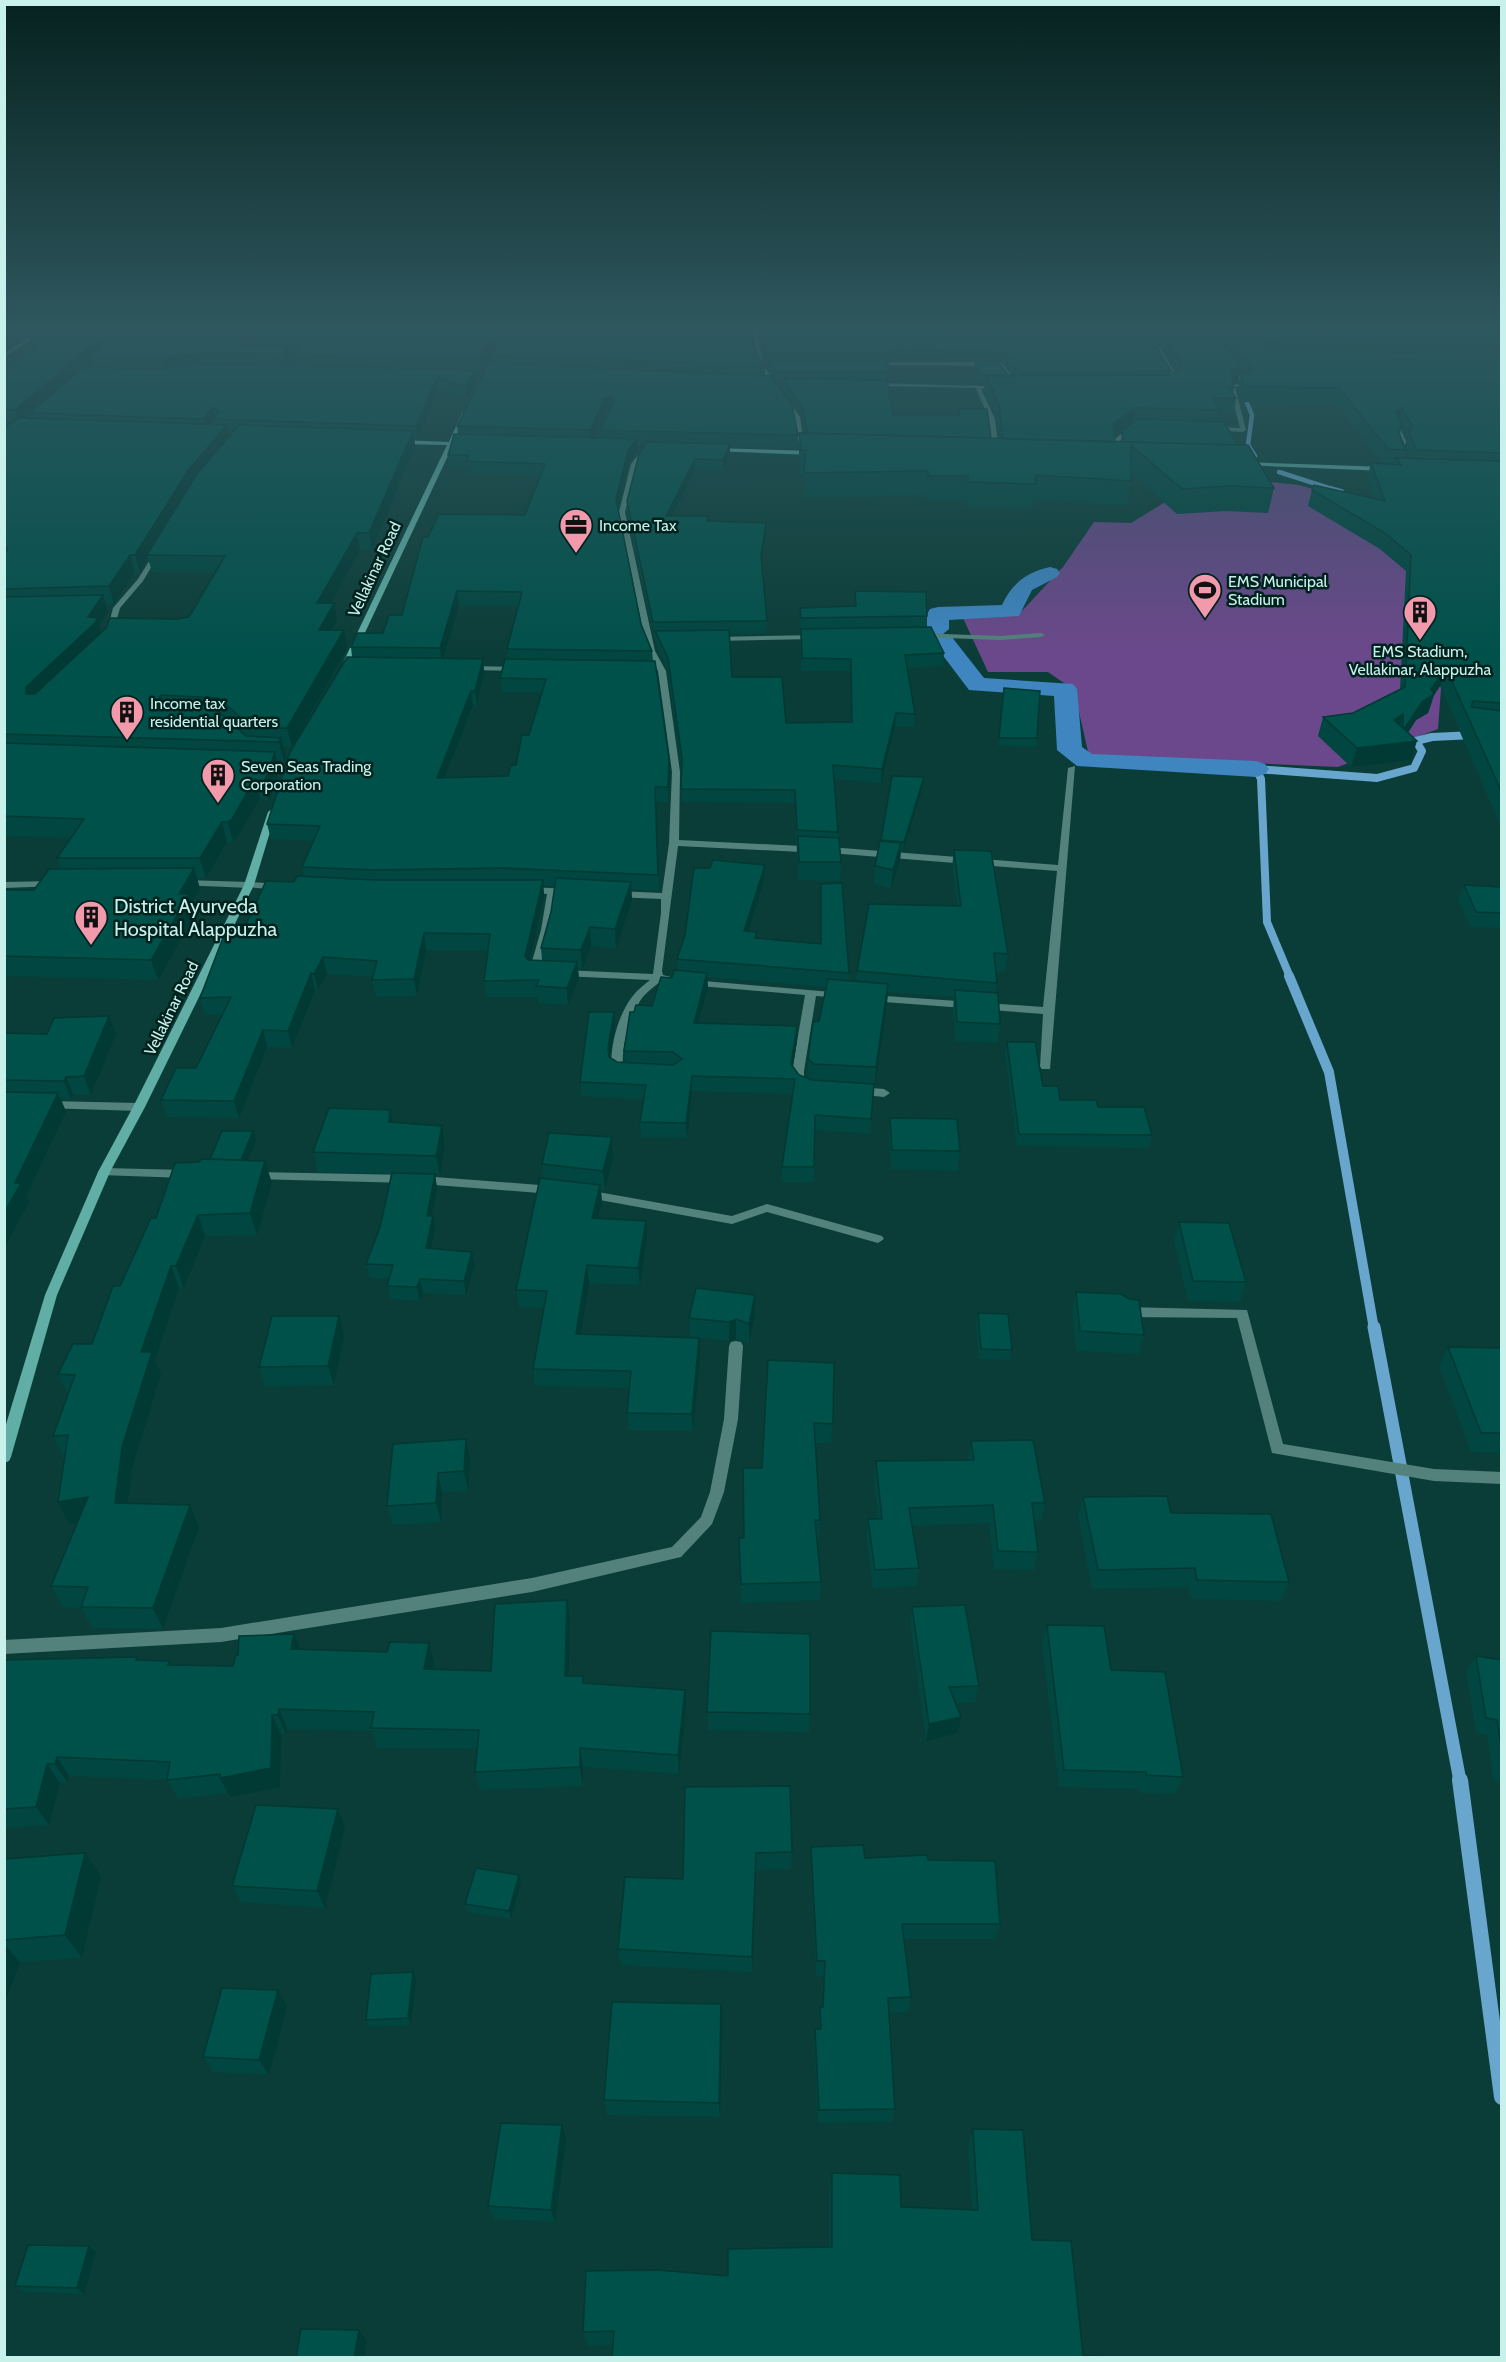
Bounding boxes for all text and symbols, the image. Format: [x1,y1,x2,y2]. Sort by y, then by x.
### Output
office icon: Income Tax [558,507,594,554]
place label: Income Tax [599,516,677,535]
street label: Vellakinar Road [344,519,405,620]
sports icon: EMS Municipal Stadium [1187,572,1223,619]
place label: EMS Municipal Stadium [1228,572,1328,609]
building icon: EMS Stadium, Vellakinar, Alappuzha [1402,594,1438,641]
place label: EMS Stadium, Vellakinar, Alappuzha [1349,642,1491,679]
building icon: Income tax residential quarters [109,694,145,741]
place label: Income tax residential quarters [150,694,278,731]
building icon: Seven Seas Trading Corporation [200,757,236,804]
place label: Seven Seas Trading Corporation [241,757,372,794]
place label: District Ayurveda Hospital Alappuzha [114,894,278,941]
building icon: District Ayurveda Hospital Alappuzha [73,899,109,946]
street label: Vellakinar Road [140,958,203,1059]

